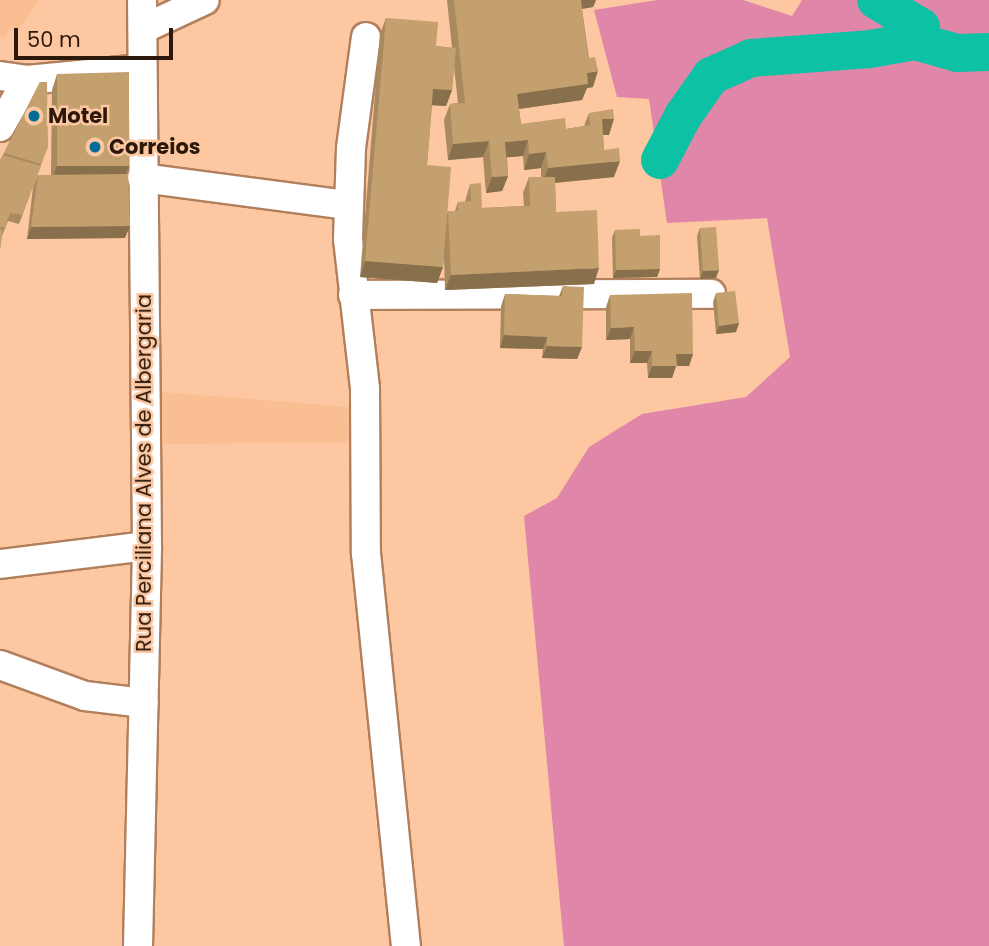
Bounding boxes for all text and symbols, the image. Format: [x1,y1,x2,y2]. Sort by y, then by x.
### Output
scale bar [18,14,177,58]
text: 50 m [27,25,81,54]
place label: Motel [48,103,108,129]
marker: Motel [26,108,42,124]
place label: Correios [109,134,201,160]
marker: Correios [87,139,103,155]
street label: Rua Perciliana Alves de Albergaria [131,294,157,652]

